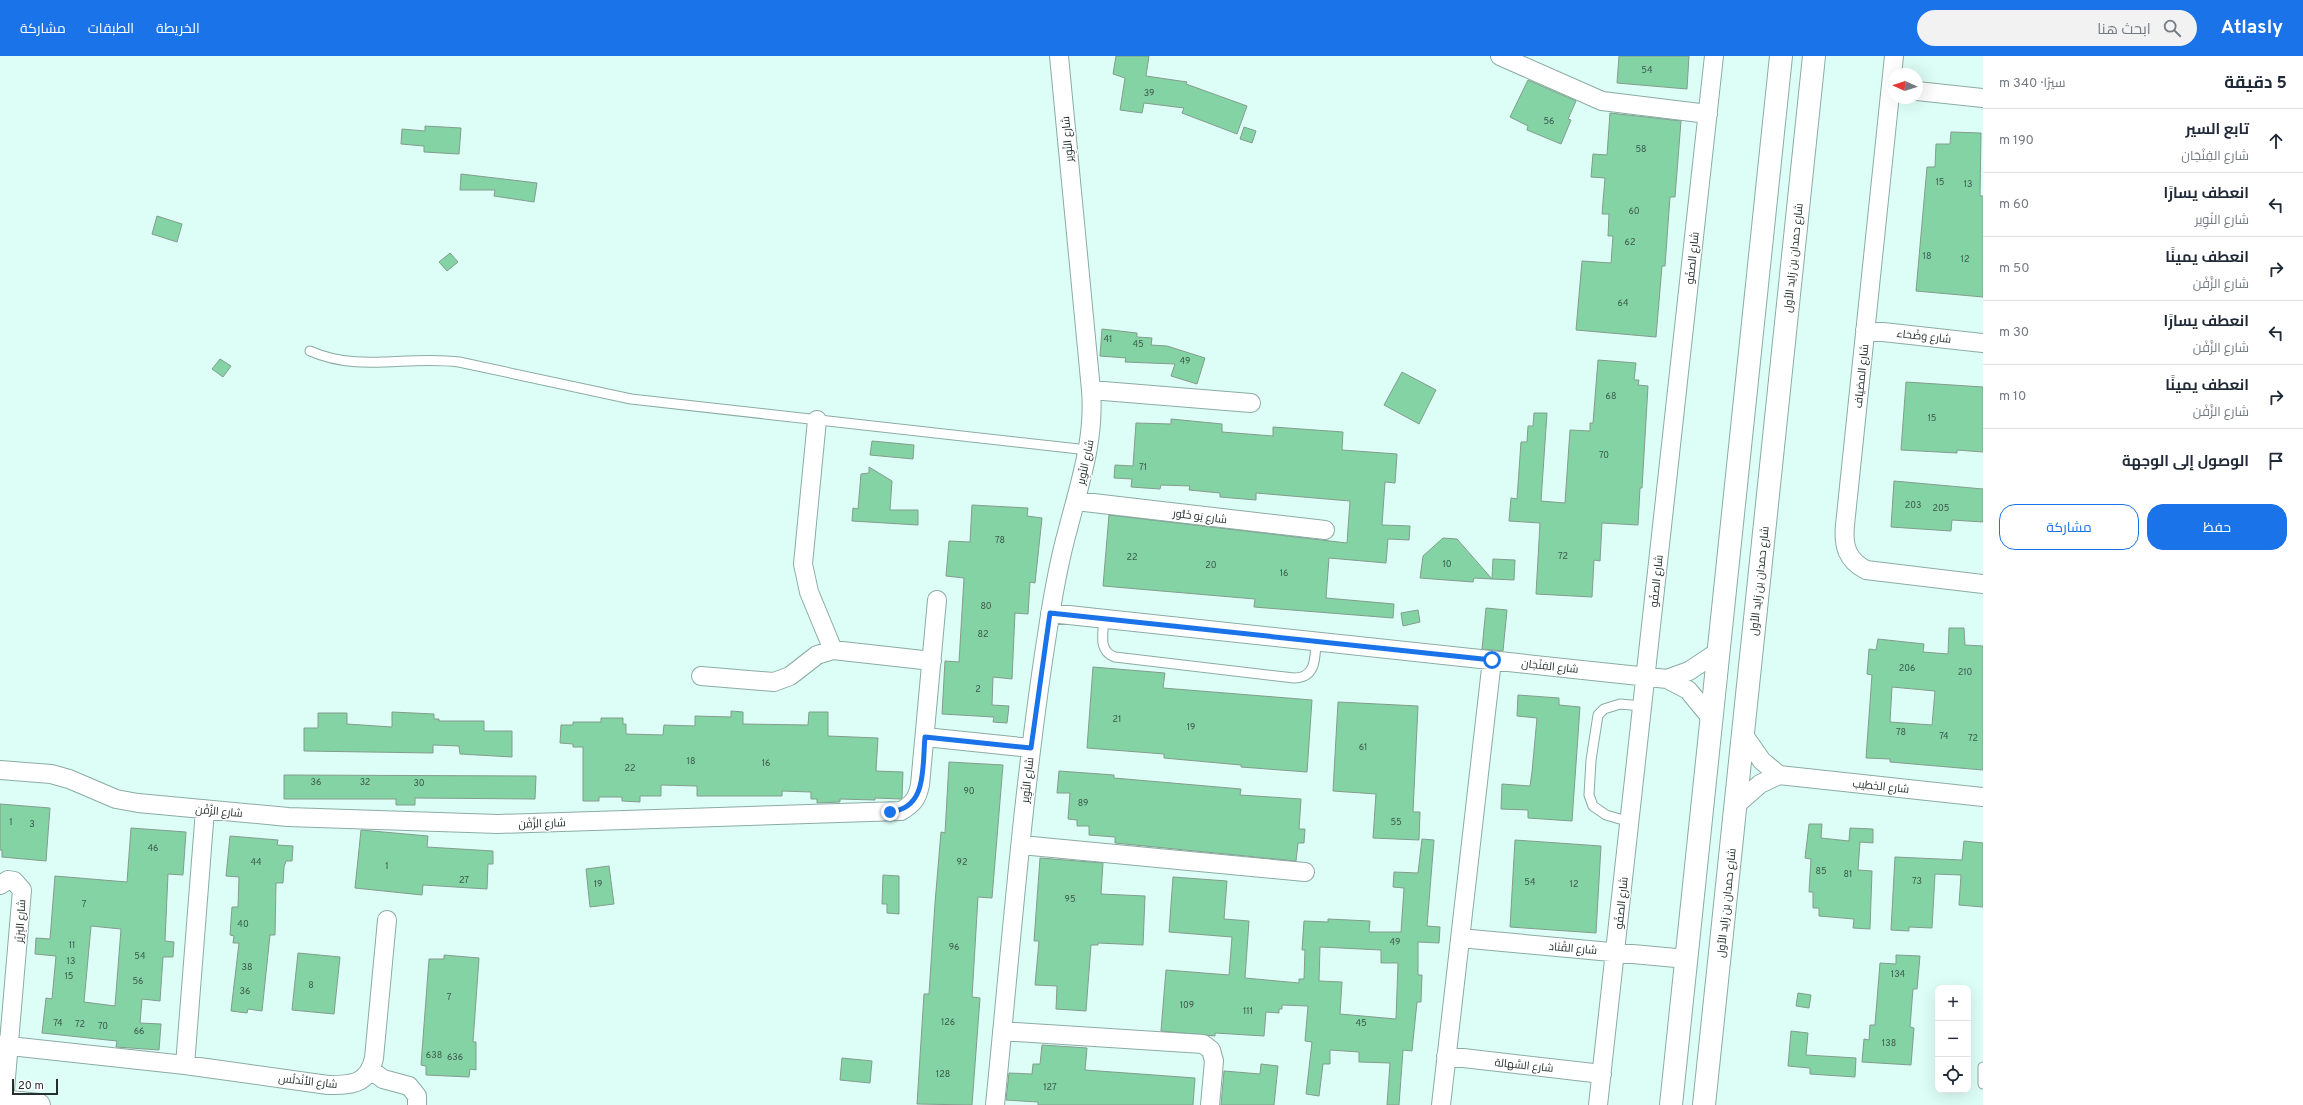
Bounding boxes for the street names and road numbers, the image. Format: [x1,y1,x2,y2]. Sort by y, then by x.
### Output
street label: شارع النُوِير [1059,116,1077,163]
street label: شارع حمدان بن زايد الأول [1781,203,1807,314]
street label: شارع الصفُو [1683,231,1703,285]
street label: شارع وَضْحَاء [1896,326,1952,347]
street label: شارع المضياف [1852,343,1872,409]
street label: شارع النُوِير [1074,438,1098,487]
street label: شارع يَو خَنُّور [1171,507,1228,527]
street label: شارع حمدان بن زايد الأول [1747,526,1773,637]
street label: شارع الصفُو [1647,554,1667,608]
street label: شارع الفِنْجَان [1521,656,1579,677]
street label: شارع النُوِير [1018,757,1038,805]
street label: شارع الخَطِيب [1852,777,1910,797]
street label: شارع الزَّفْن [195,802,243,821]
street label: شارع الزَّفْن [518,815,566,832]
street label: شارع حمدان بن زايد الأول [1714,848,1740,959]
street label: شارع الصفُو [1612,876,1632,930]
street label: شارع البِرَيْر [12,899,29,944]
street label: شارع القْنَاد [1548,938,1598,958]
street label: شارع السَّهالة [1494,1056,1554,1076]
street label: شارع الأنْدَلُس [278,1071,338,1092]

